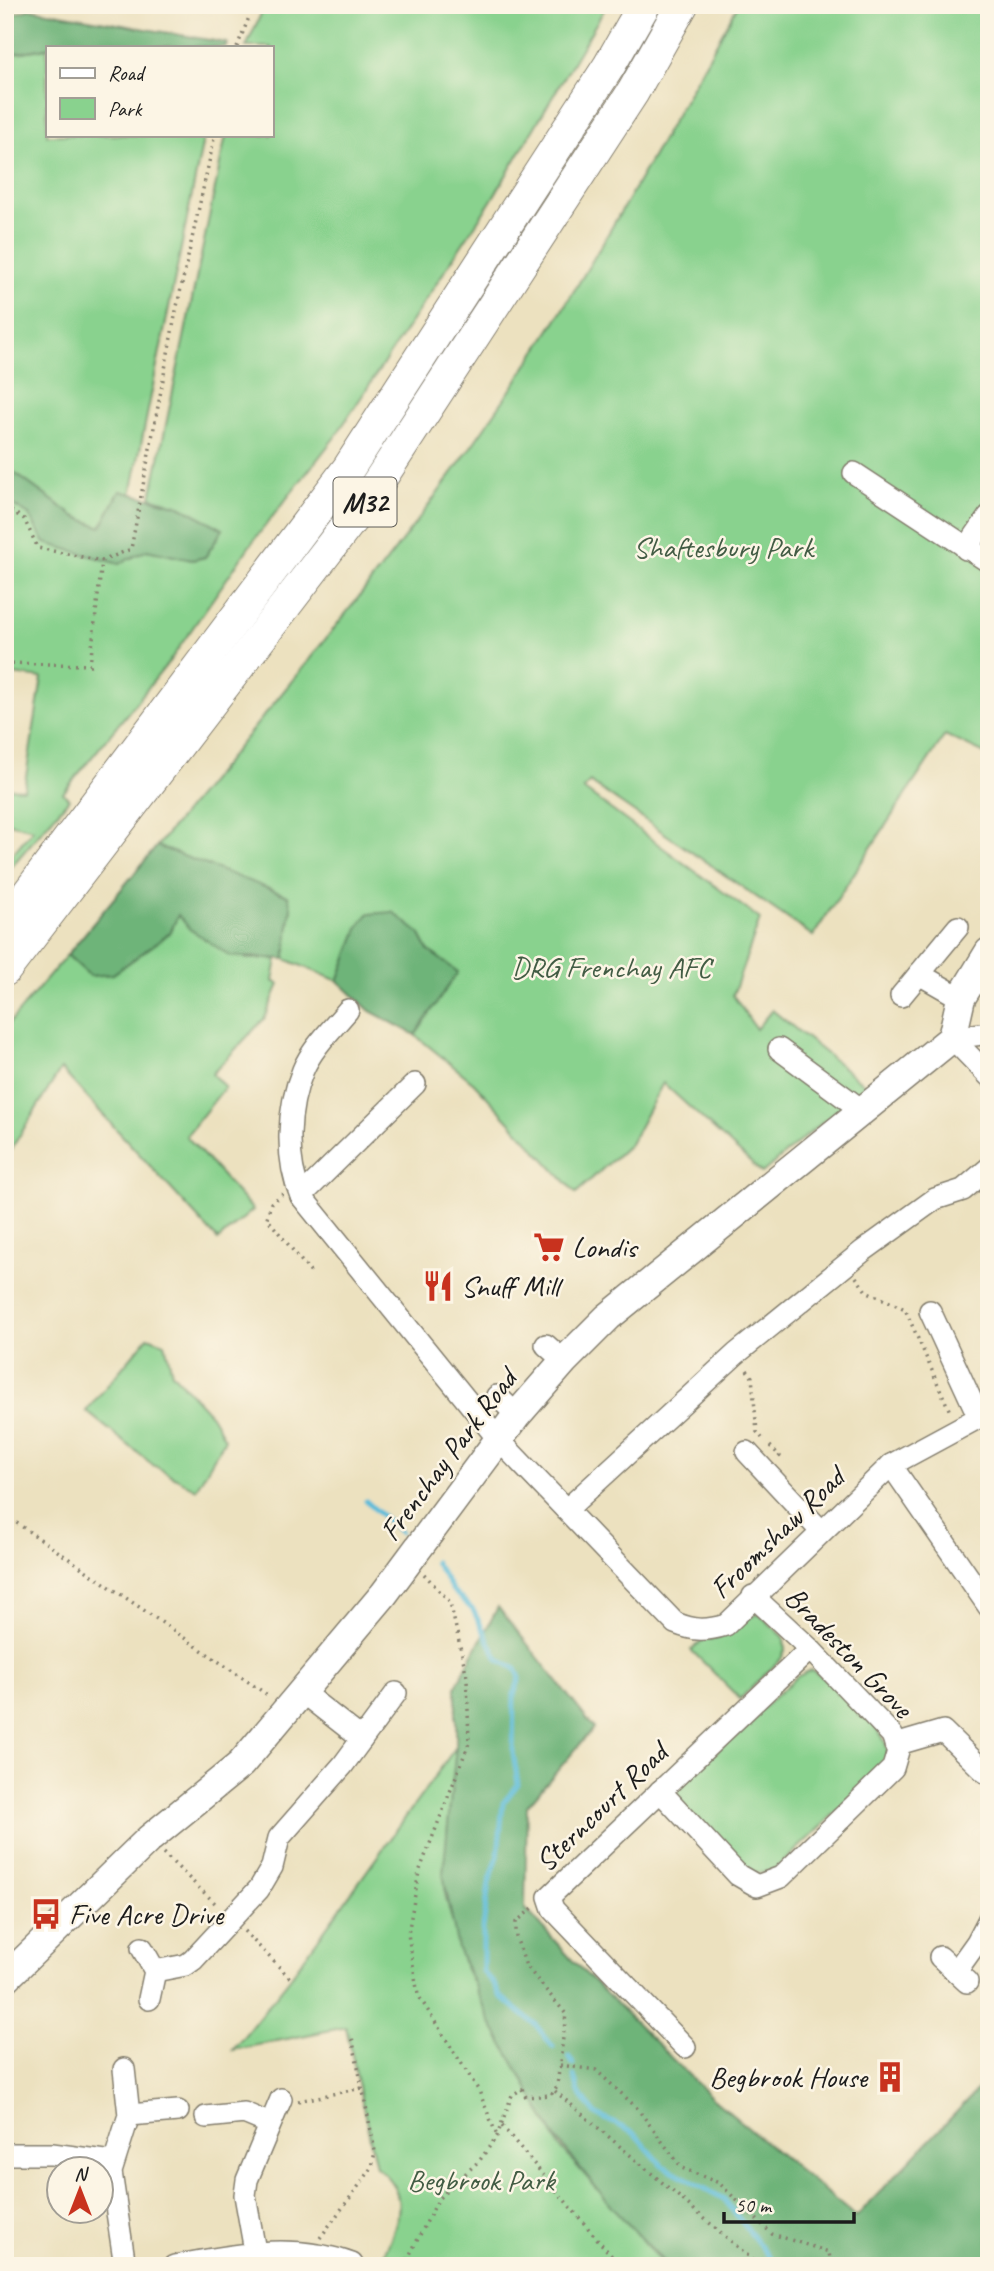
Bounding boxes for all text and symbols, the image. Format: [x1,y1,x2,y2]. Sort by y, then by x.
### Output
legend [46,46,273,136]
text: Road [108,60,147,86]
text: Park [108,96,143,122]
road number: M32 [334,477,396,526]
park label: Shaftesbury Park [633,528,815,566]
park label: DRG Frenchay AFC [511,948,714,986]
place label: Londis [572,1228,639,1266]
supermarket icon: Londis [532,1230,566,1264]
place label: Snuff Mill [461,1267,564,1305]
restaurant icon: Snuff Mill [421,1269,455,1303]
street label: Frenchay Park Road [371,1358,528,1548]
street label: Froomshaw Road [702,1456,855,1607]
street label: Bradeston Grove [777,1578,923,1727]
street label: Sterncourt Road [527,1731,678,1880]
place label: Five Acre Drive [69,1895,225,1933]
bus stop icon: Five Acre Drive [29,1897,63,1931]
place label: Begbrook House [709,2058,869,2096]
building icon: Begbrook House [873,2060,907,2094]
north arrow [46,2156,116,2226]
park label: Begbrook Park [408,2161,556,2199]
text: N [74,2162,89,2186]
scale bar [724,2180,854,2224]
text: 50 m [735,2192,773,2218]

